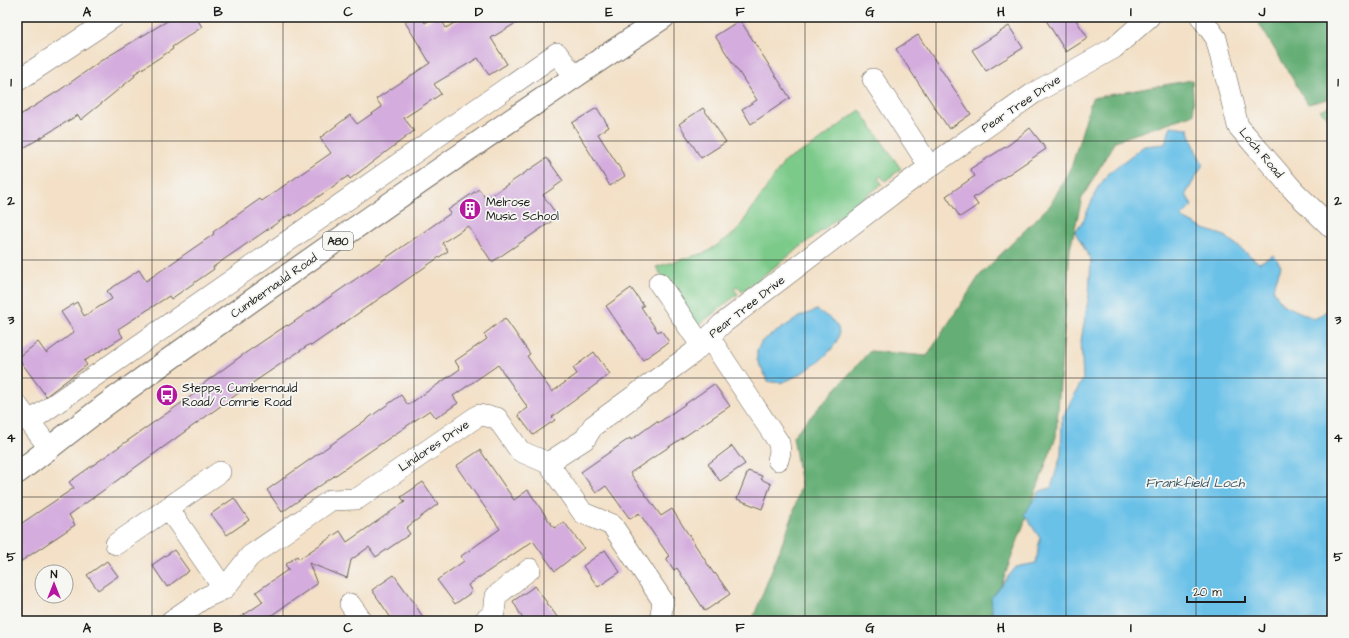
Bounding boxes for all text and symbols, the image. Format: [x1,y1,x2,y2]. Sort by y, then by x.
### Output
text: A [83,3,92,21]
text: B [213,3,223,21]
text: C [343,3,353,21]
text: D [475,3,484,21]
text: E [605,3,613,21]
text: F [735,3,745,21]
text: G [865,3,875,21]
text: H [997,3,1005,21]
text: I [1130,3,1132,21]
text: J [1258,3,1266,21]
street label: Pear Tree Drive [978,71,1065,137]
text: 1 [10,73,12,91]
text: 1 [1337,73,1339,91]
street label: Loch Road [1235,124,1287,182]
text: 2 [6,192,15,210]
text: 2 [1333,192,1342,210]
place label: Melrose Music School [486,194,559,225]
building icon: Melrose Music School [457,196,483,222]
road number: A80 [323,232,353,250]
street label: Cumbernauld Road [227,250,321,322]
street label: Pear Tree Drive [705,272,789,342]
text: 3 [7,311,15,329]
text: 3 [1334,311,1342,329]
place label: Stepps, Cumbernauld Road/ Comrie Road [182,380,297,411]
bus stop icon: Stepps, Cumbernauld Road/ Comrie Road [154,382,180,408]
street label: Lindores Drive [395,416,473,476]
text: 4 [7,429,16,447]
text: 4 [1334,429,1343,447]
water label: Frankfield Loch [1146,474,1245,492]
text: 5 [6,548,16,566]
text: 5 [1333,548,1343,566]
north arrow [34,564,74,604]
text: N [51,567,58,582]
scale bar [1187,578,1245,604]
text: 20 m [1193,584,1222,601]
text: A [83,619,92,637]
text: B [213,619,223,637]
text: C [343,619,353,637]
text: D [475,619,484,637]
text: E [605,619,613,637]
text: F [735,619,745,637]
text: G [865,619,875,637]
text: H [997,619,1005,637]
text: I [1130,619,1132,637]
text: J [1258,619,1266,637]

